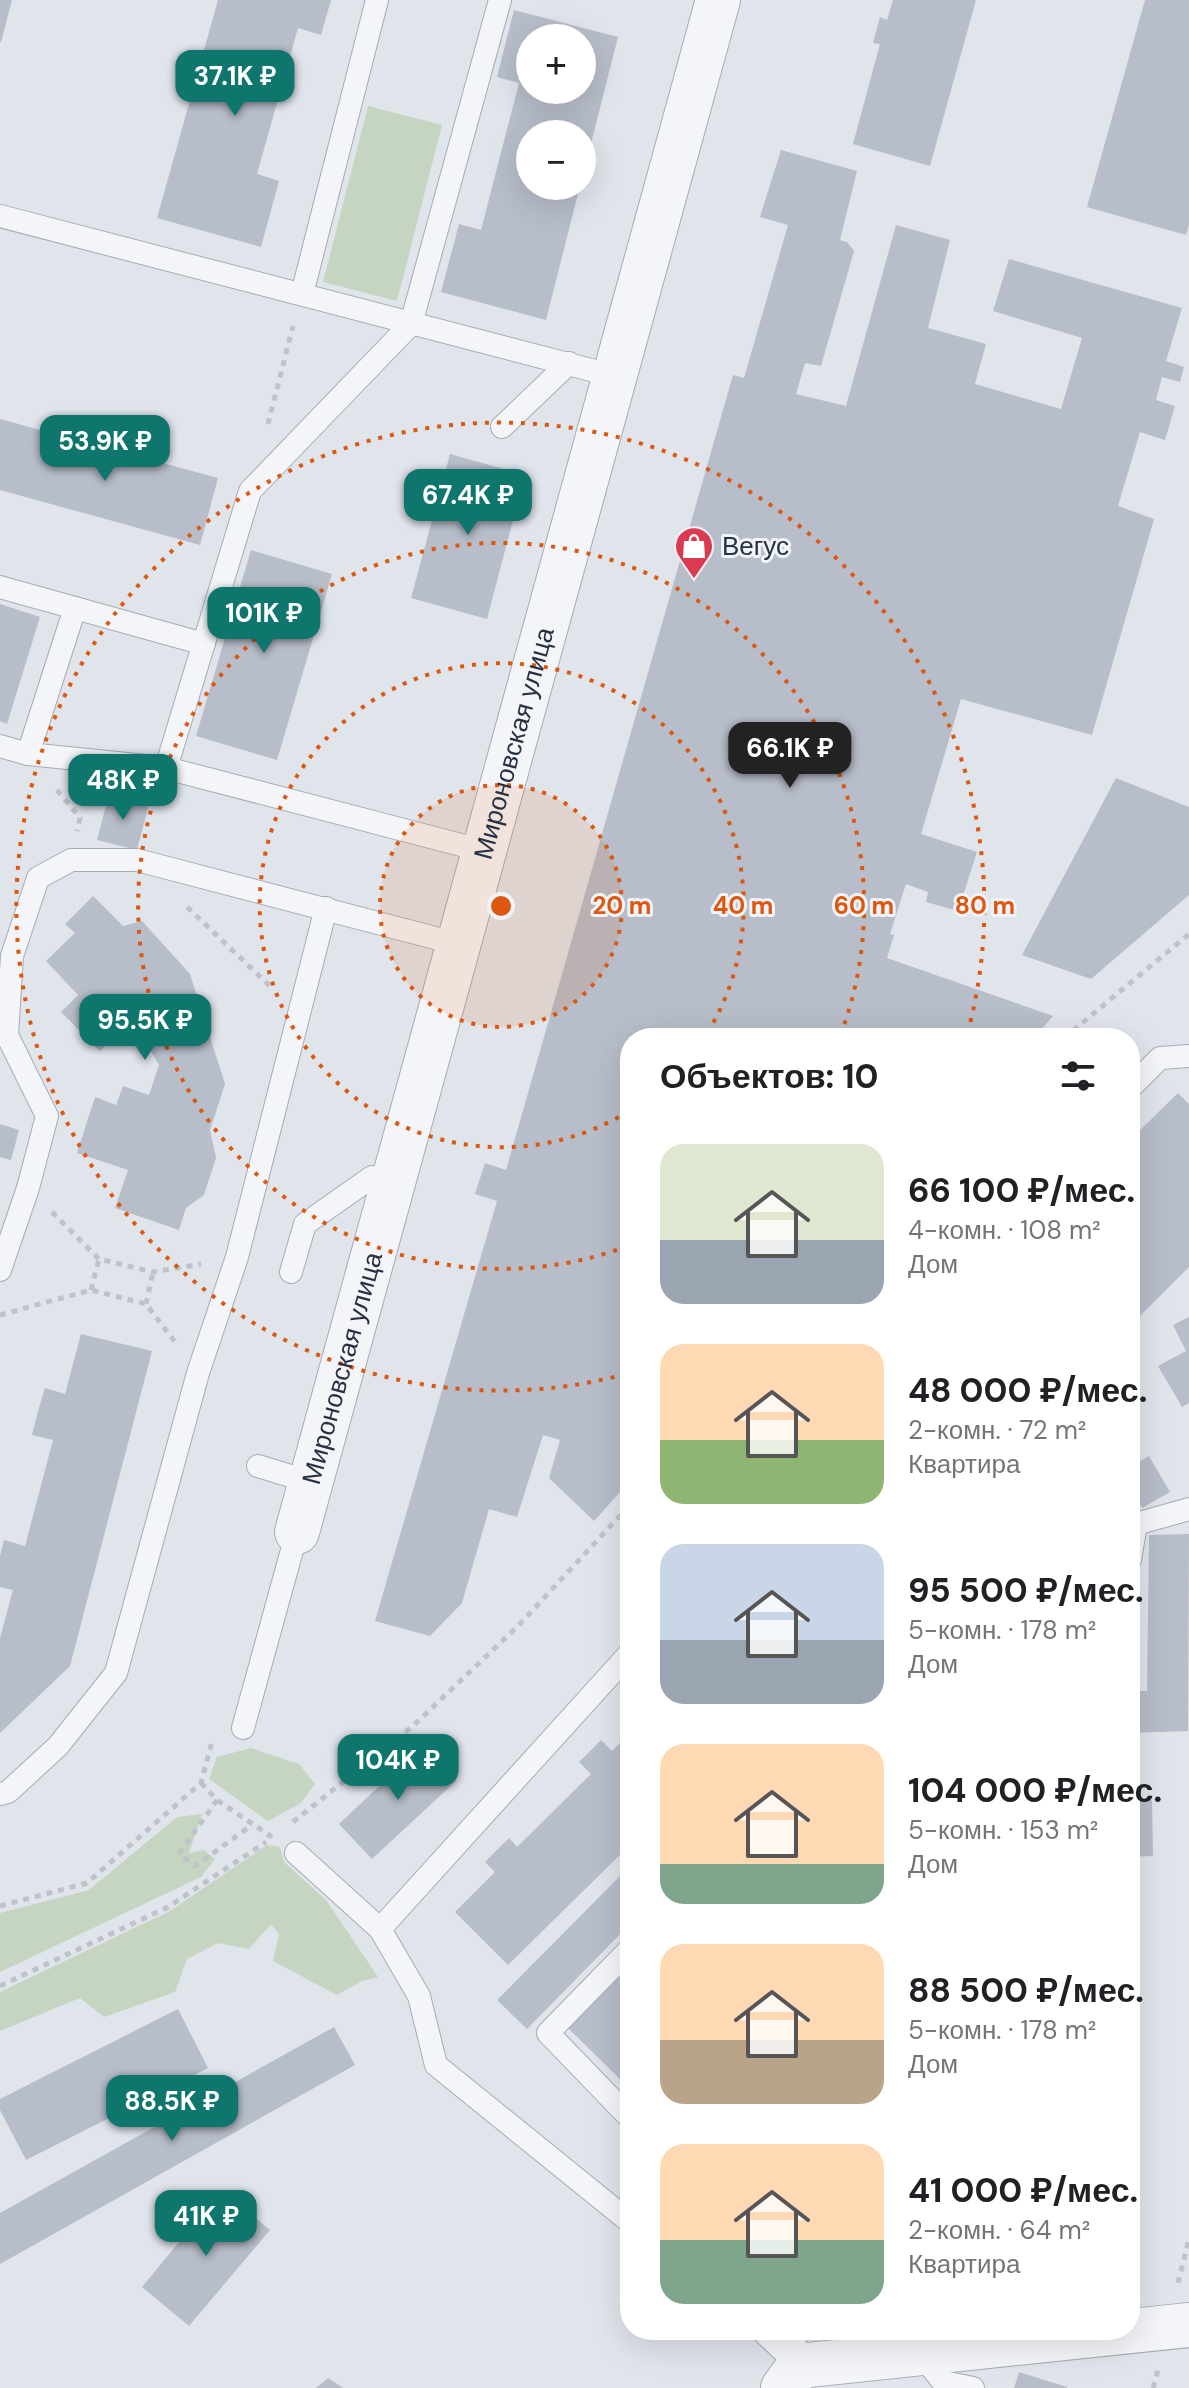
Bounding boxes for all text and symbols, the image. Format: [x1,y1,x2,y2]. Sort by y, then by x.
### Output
map controls [516,24,596,200]
button: + [516,24,596,104]
pin: 37.1K ₽ [161,50,309,118]
text: 37.1K ₽ [193,59,277,93]
button: − [516,120,596,200]
pin: 53.9K ₽ [31,415,179,483]
text: 53.9K ₽ [58,424,152,458]
pin: 67.4K ₽ [394,469,542,537]
text: 67.4K ₽ [422,478,514,512]
shop icon: Вегус [673,525,715,580]
place label: Вегус [722,529,789,563]
pin: 101K ₽ [199,587,329,655]
text: 101K ₽ [225,596,303,630]
street label: Мироновская улица [466,623,562,863]
pin: 66.1K ₽ [716,722,864,790]
text: 66.1K ₽ [746,731,834,765]
pin: 48K ₽ [67,754,179,822]
text: 48K ₽ [86,763,160,797]
text: 20 m [593,890,651,921]
text: 40 m [713,890,773,921]
text: 60 m [834,890,894,921]
text: 80 m [955,890,1015,921]
centre of rings [487,892,515,920]
pin: 95.5K ₽ [71,994,219,1062]
text: 95.5K ₽ [97,1003,193,1037]
text: Объектов: 10 [660,1054,879,1099]
icon: filters [1056,1054,1100,1098]
text: 66 100 ₽/мес. [908,1168,1135,1213]
icon: home [724,1176,820,1272]
text: 4-комн. · 108 m² [908,1213,1101,1247]
text: Дом [908,1247,958,1281]
street label: Мироновская улица [294,1248,390,1488]
text: 48 000 ₽/мес. [908,1368,1147,1413]
icon: home [724,1376,820,1472]
text: 2-комн. · 72 m² [908,1413,1086,1447]
text: Квартира [908,1447,1020,1481]
text: 95 500 ₽/мес. [908,1568,1144,1613]
icon: home [724,1576,820,1672]
text: 5-комн. · 178 m² [908,1613,1096,1647]
text: Дом [908,1647,958,1681]
pin: 104K ₽ [333,1734,463,1802]
text: 104K ₽ [356,1743,440,1777]
text: 104 000 ₽/мес. [908,1768,1162,1813]
icon: home [724,1776,820,1872]
text: 5-комн. · 153 m² [908,1813,1098,1847]
text: Дом [908,1847,958,1881]
text: 88 500 ₽/мес. [908,1968,1144,2013]
icon: home [724,1976,820,2072]
text: 5-комн. · 178 m² [908,2013,1096,2047]
text: Дом [908,2047,958,2081]
pin: 88.5K ₽ [98,2075,246,2143]
text: 88.5K ₽ [124,2084,220,2118]
text: 41 000 ₽/мес. [908,2168,1138,2213]
icon: home [724,2176,820,2272]
pin: 41K ₽ [150,2190,262,2258]
text: 41K ₽ [173,2199,239,2233]
text: 2-комн. · 64 m² [908,2213,1090,2247]
text: Квартира [908,2247,1020,2281]

